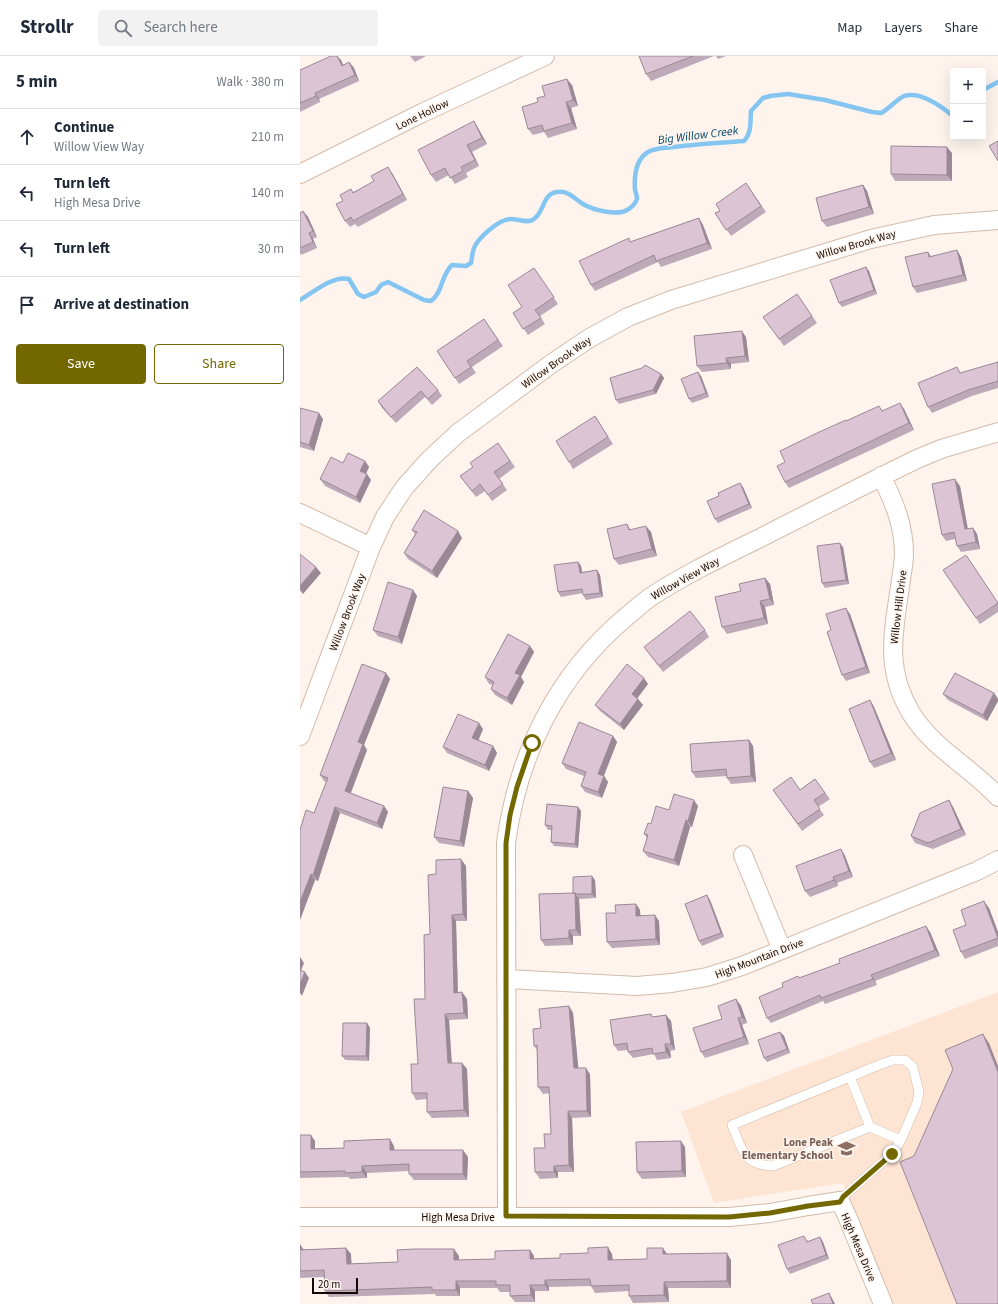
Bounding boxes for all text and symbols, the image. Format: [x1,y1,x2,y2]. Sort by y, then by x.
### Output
search box [98,10,378,46]
text: Strollr [20,14,74,41]
icon: search [112,17,134,39]
text: Search here [144,17,218,38]
text: Map [837,18,862,38]
text: Layers [884,18,922,38]
text: Share [944,18,978,38]
map controls [950,68,986,140]
button: + [950,68,986,104]
text: 5 min [16,70,57,94]
text: Walk · 380 m [216,73,284,91]
street label: Lone Hollow [393,95,451,134]
button: − [950,104,986,140]
text: Continue [54,117,114,138]
water label: Big Willow Creek [657,122,740,149]
icon: ahead [16,126,38,148]
text: 210 m [251,128,284,146]
text: Willow View Way [54,138,144,156]
text: Turn left [54,173,110,194]
icon: left [16,182,38,204]
text: 140 m [251,184,284,202]
text: High Mesa Drive [54,194,141,212]
street label: Willow Brook Way [815,226,898,263]
icon: left [16,238,38,260]
text: Turn left [54,238,110,259]
text: 30 m [258,240,284,258]
icon: arrive [16,294,38,316]
text: Arrive at destination [54,294,189,315]
street label: Willow Brook Way [518,333,594,392]
button: Save [16,344,146,384]
button: Share [154,344,284,384]
street label: Willow View Way [648,553,722,603]
street label: Willow Hill Drive [887,569,911,645]
street label: Willow Brook Way [326,571,369,653]
route start [523,734,541,752]
street label: High Mountain Drive [713,935,806,982]
place label: Lone Peak Elementary School [742,1135,834,1163]
school or university icon: Lone Peak Elementary School [836,1138,856,1158]
route end [883,1145,901,1163]
street label: High Mesa Drive [421,1210,495,1225]
street label: High Mesa Drive [837,1211,880,1284]
scale bar [312,1276,358,1295]
text: 20 m [318,1277,340,1292]

